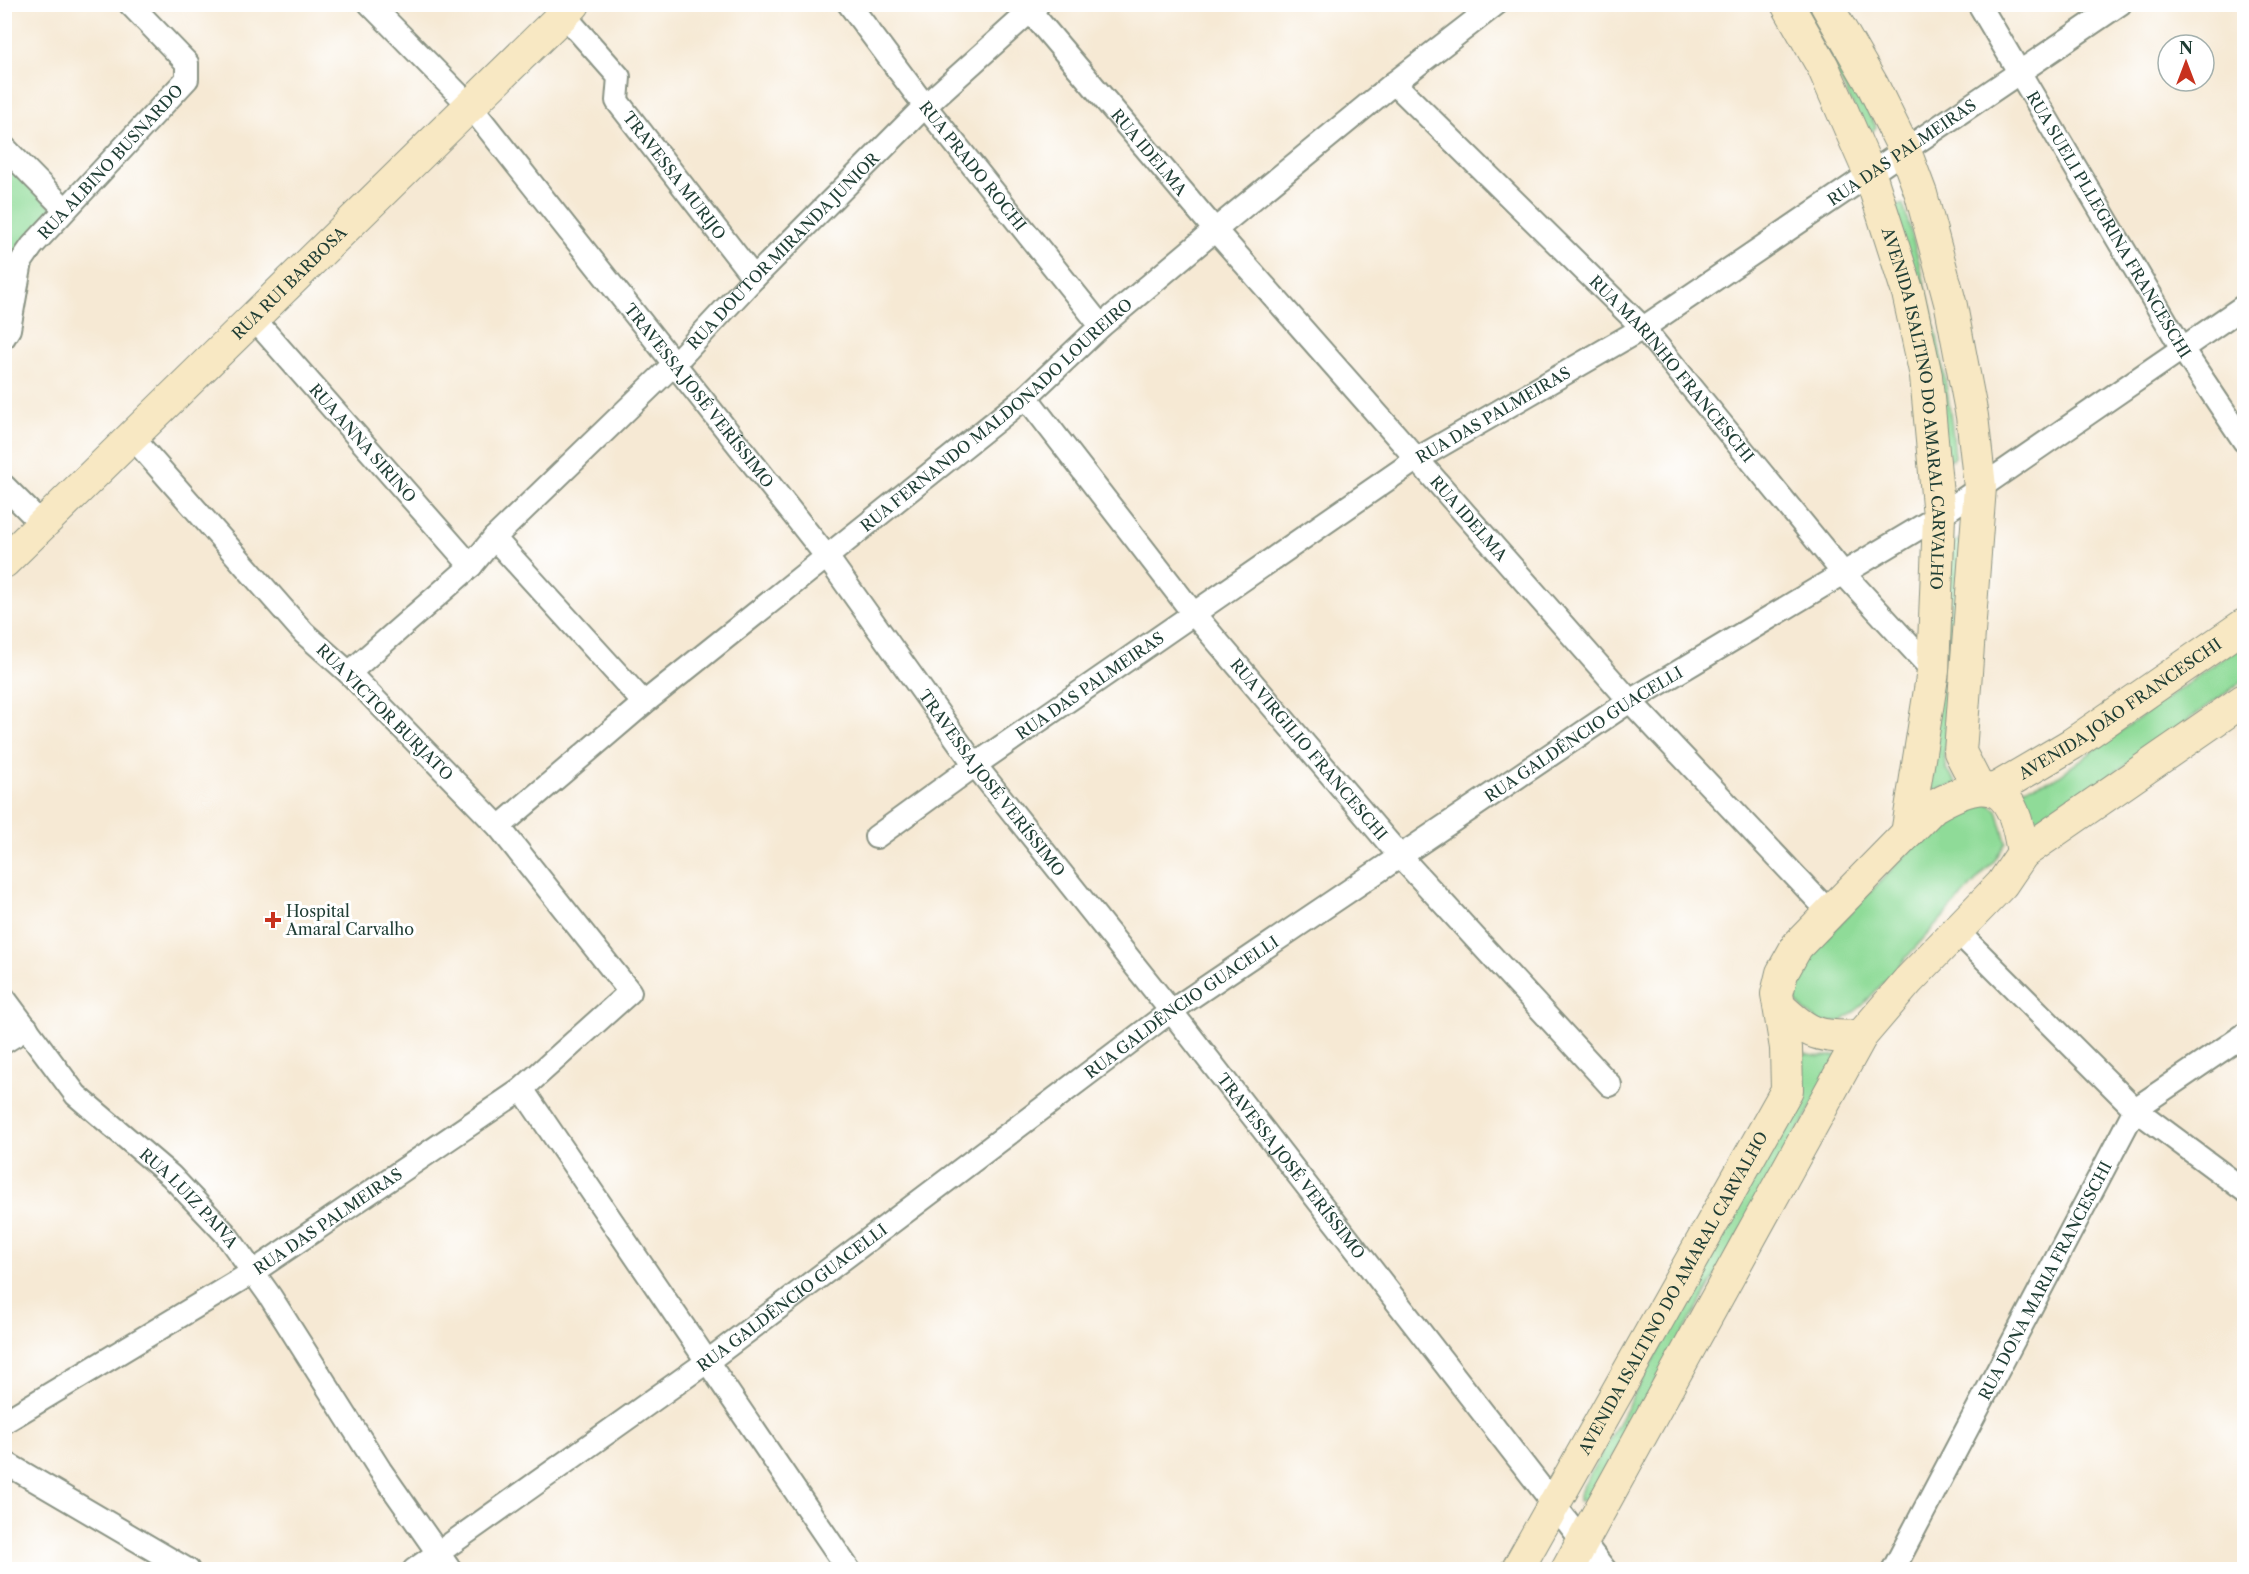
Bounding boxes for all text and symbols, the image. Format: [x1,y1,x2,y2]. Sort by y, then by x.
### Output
north arrow [2156,33,2216,93]
text: N [2179,38,2193,58]
street label: RUA ALBINO BUSNARDO [33,80,187,243]
street label: RUA SUELI PLLEGRINA FRANCESCHI [2023,87,2196,362]
street label: RUA DAS PALMEIRAS [1824,95,1980,210]
street label: RUA PRADO ROCHI [915,97,1031,235]
street label: RUA IDELMA [1107,105,1192,200]
street label: TRAVESSA MURIJO [619,107,730,243]
street label: RUA DOUTOR MIRANDA JUNIOR [683,147,884,353]
street label: RUA RUI BARBOSA [227,221,352,344]
street label: AVENIDA ISALTINO DO AMARAL CARVALHO [1877,224,1949,590]
street label: RUA MARINHO FRANCESCHI [1585,271,1758,466]
street label: RUA FERNANDO MALDONADO LOUREIRO [856,294,1136,536]
street label: TRAVESSA JOSÉ VERÍSSIMO [620,299,778,492]
street label: RUA DAS PALMEIRAS [1412,362,1574,468]
street label: RUA ANNA SIRINO [305,379,420,507]
street label: RUA IDELMA [1426,471,1513,566]
street label: RUA DAS PALMEIRAS [1012,627,1168,744]
street label: AVENIDA JOÃO FRANCESCHI [2014,634,2225,784]
street label: RUA VICTOR BURJATO [312,639,458,785]
street label: RUA VIRGILIO FRANCESCHI [1226,654,1392,844]
street label: RUA GALDÊNCIO GUACELLI [1481,662,1686,806]
street label: TRAVESSA JOSÉ VERÍSSIMO [915,686,1070,880]
place label: Hospital Amaral Carvalho [285,901,414,939]
marker: Hospital Amaral Carvalho [264,911,282,929]
street label: RUA GALDÊNCIO GUACELLI [1081,931,1282,1083]
street label: TRAVESSA JOSÉ VERÍSSIMO [1213,1069,1370,1263]
street label: AVENIDA ISALTINO DO AMARAL CARVALHO [1574,1128,1772,1459]
street label: RUA LUIZ PAIVA [136,1144,243,1253]
street label: RUA DONA MARIA FRANCESCHI [1974,1158,2116,1403]
street label: RUA DAS PALMEIRAS [250,1164,406,1279]
street label: RUA GALDÊNCIO GUACELLI [693,1219,891,1376]

